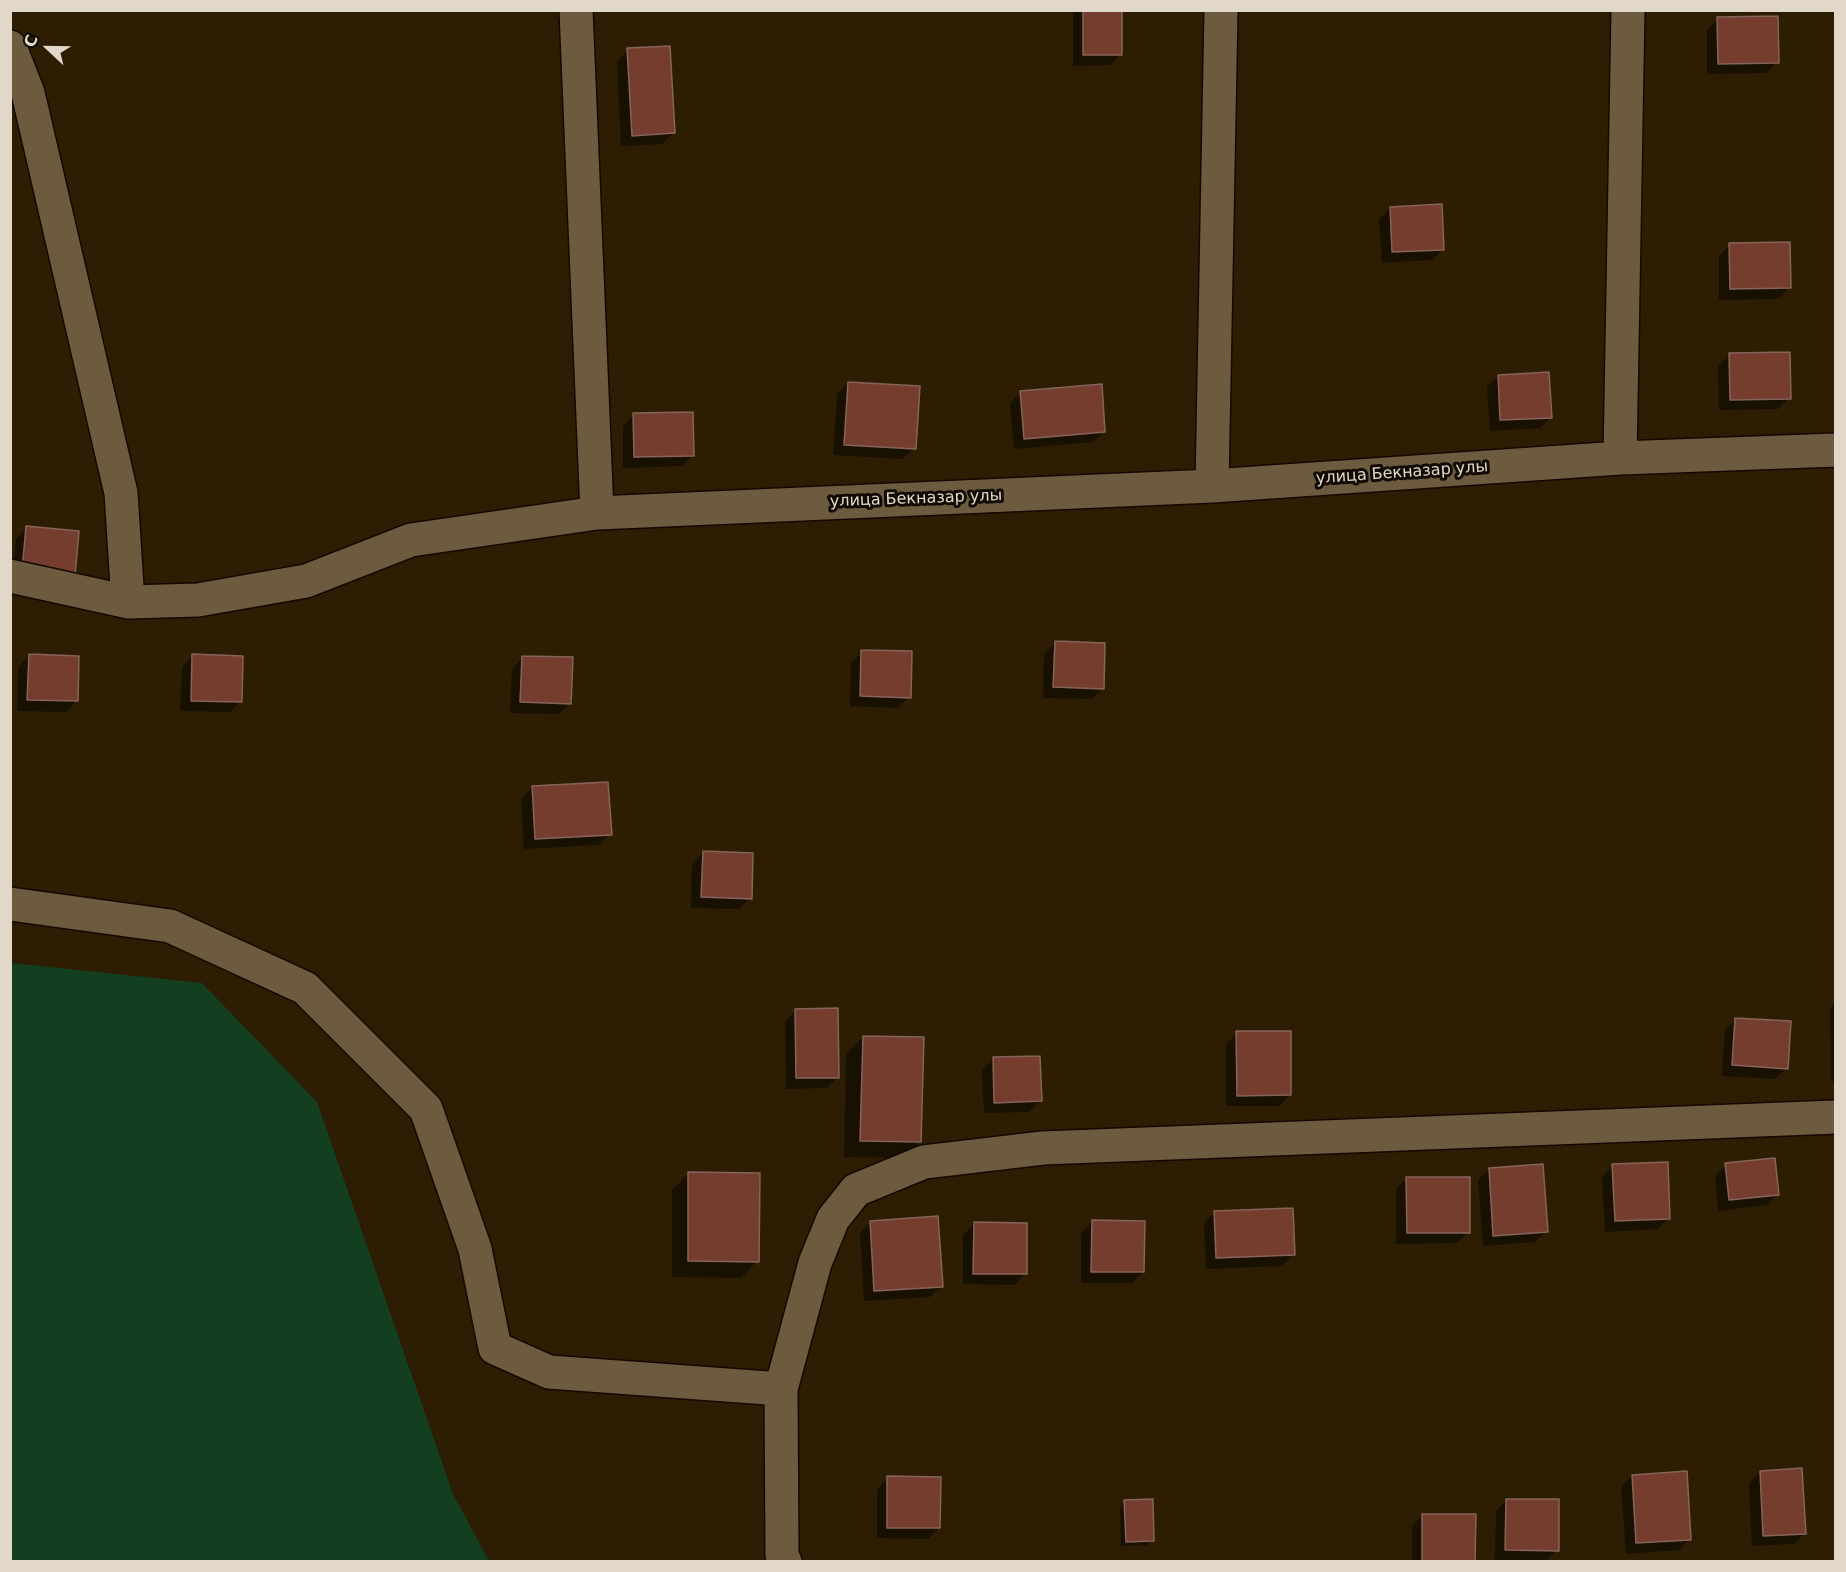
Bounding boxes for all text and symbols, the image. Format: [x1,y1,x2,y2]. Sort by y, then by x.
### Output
north arrow [18,18,78,78]
text: С [20,32,42,50]
street label: улица Бекназар улы [1315,457,1489,489]
street label: улица Бекназар улы [829,486,1003,512]

